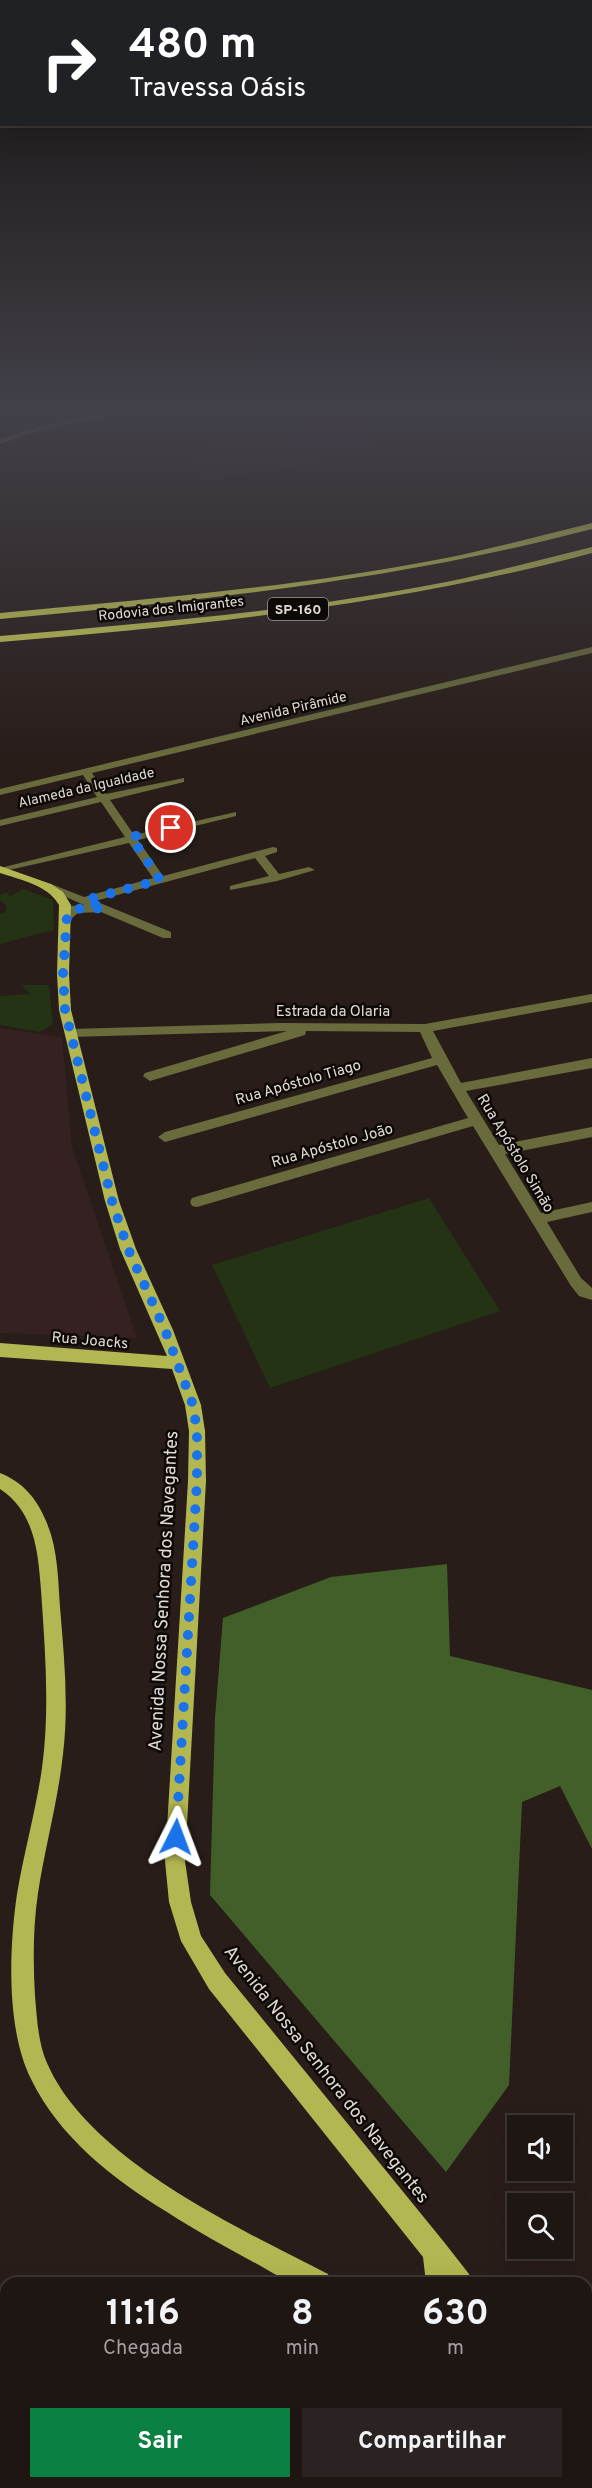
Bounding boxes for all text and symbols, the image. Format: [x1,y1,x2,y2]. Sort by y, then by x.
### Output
text: 480 m [129,20,257,73]
icon: right [30,24,108,102]
text: Travessa Oásis [129,72,306,106]
street label: Rodovia dos Imigrantes [98,593,245,626]
road number: SP-160 [268,598,328,620]
street label: Avenida Pirâmide [238,689,348,730]
street label: Alameda da Igualdade [17,765,156,812]
pin [145,802,196,853]
icon: arrive [154,811,187,844]
street label: Estrada da Olaria [276,1003,390,1022]
street label: Rua Apóstolo Tiago [233,1056,363,1110]
street label: Rua Apóstolo Simão [472,1091,558,1216]
street label: Rua Apóstolo João [269,1120,396,1173]
street label: Rua Joacks [51,1329,129,1354]
street label: Avenida Nossa Senhora dos Navegantes [145,1430,184,1752]
position arrow [144,1805,208,1869]
street label: Avenida Nossa Senhora dos Navegantes [218,1941,434,2208]
map controls [507,2115,573,2259]
button: sound [507,2115,573,2181]
button: search [507,2193,573,2259]
text: 11:16 [106,2292,180,2338]
text: 8 [291,2292,314,2338]
text: 630 [422,2292,489,2338]
text: Chegada [103,2336,183,2362]
text: min [286,2336,319,2362]
text: m [447,2336,464,2362]
button: Sair [30,2408,290,2477]
button: Compartilhar [302,2408,562,2477]

